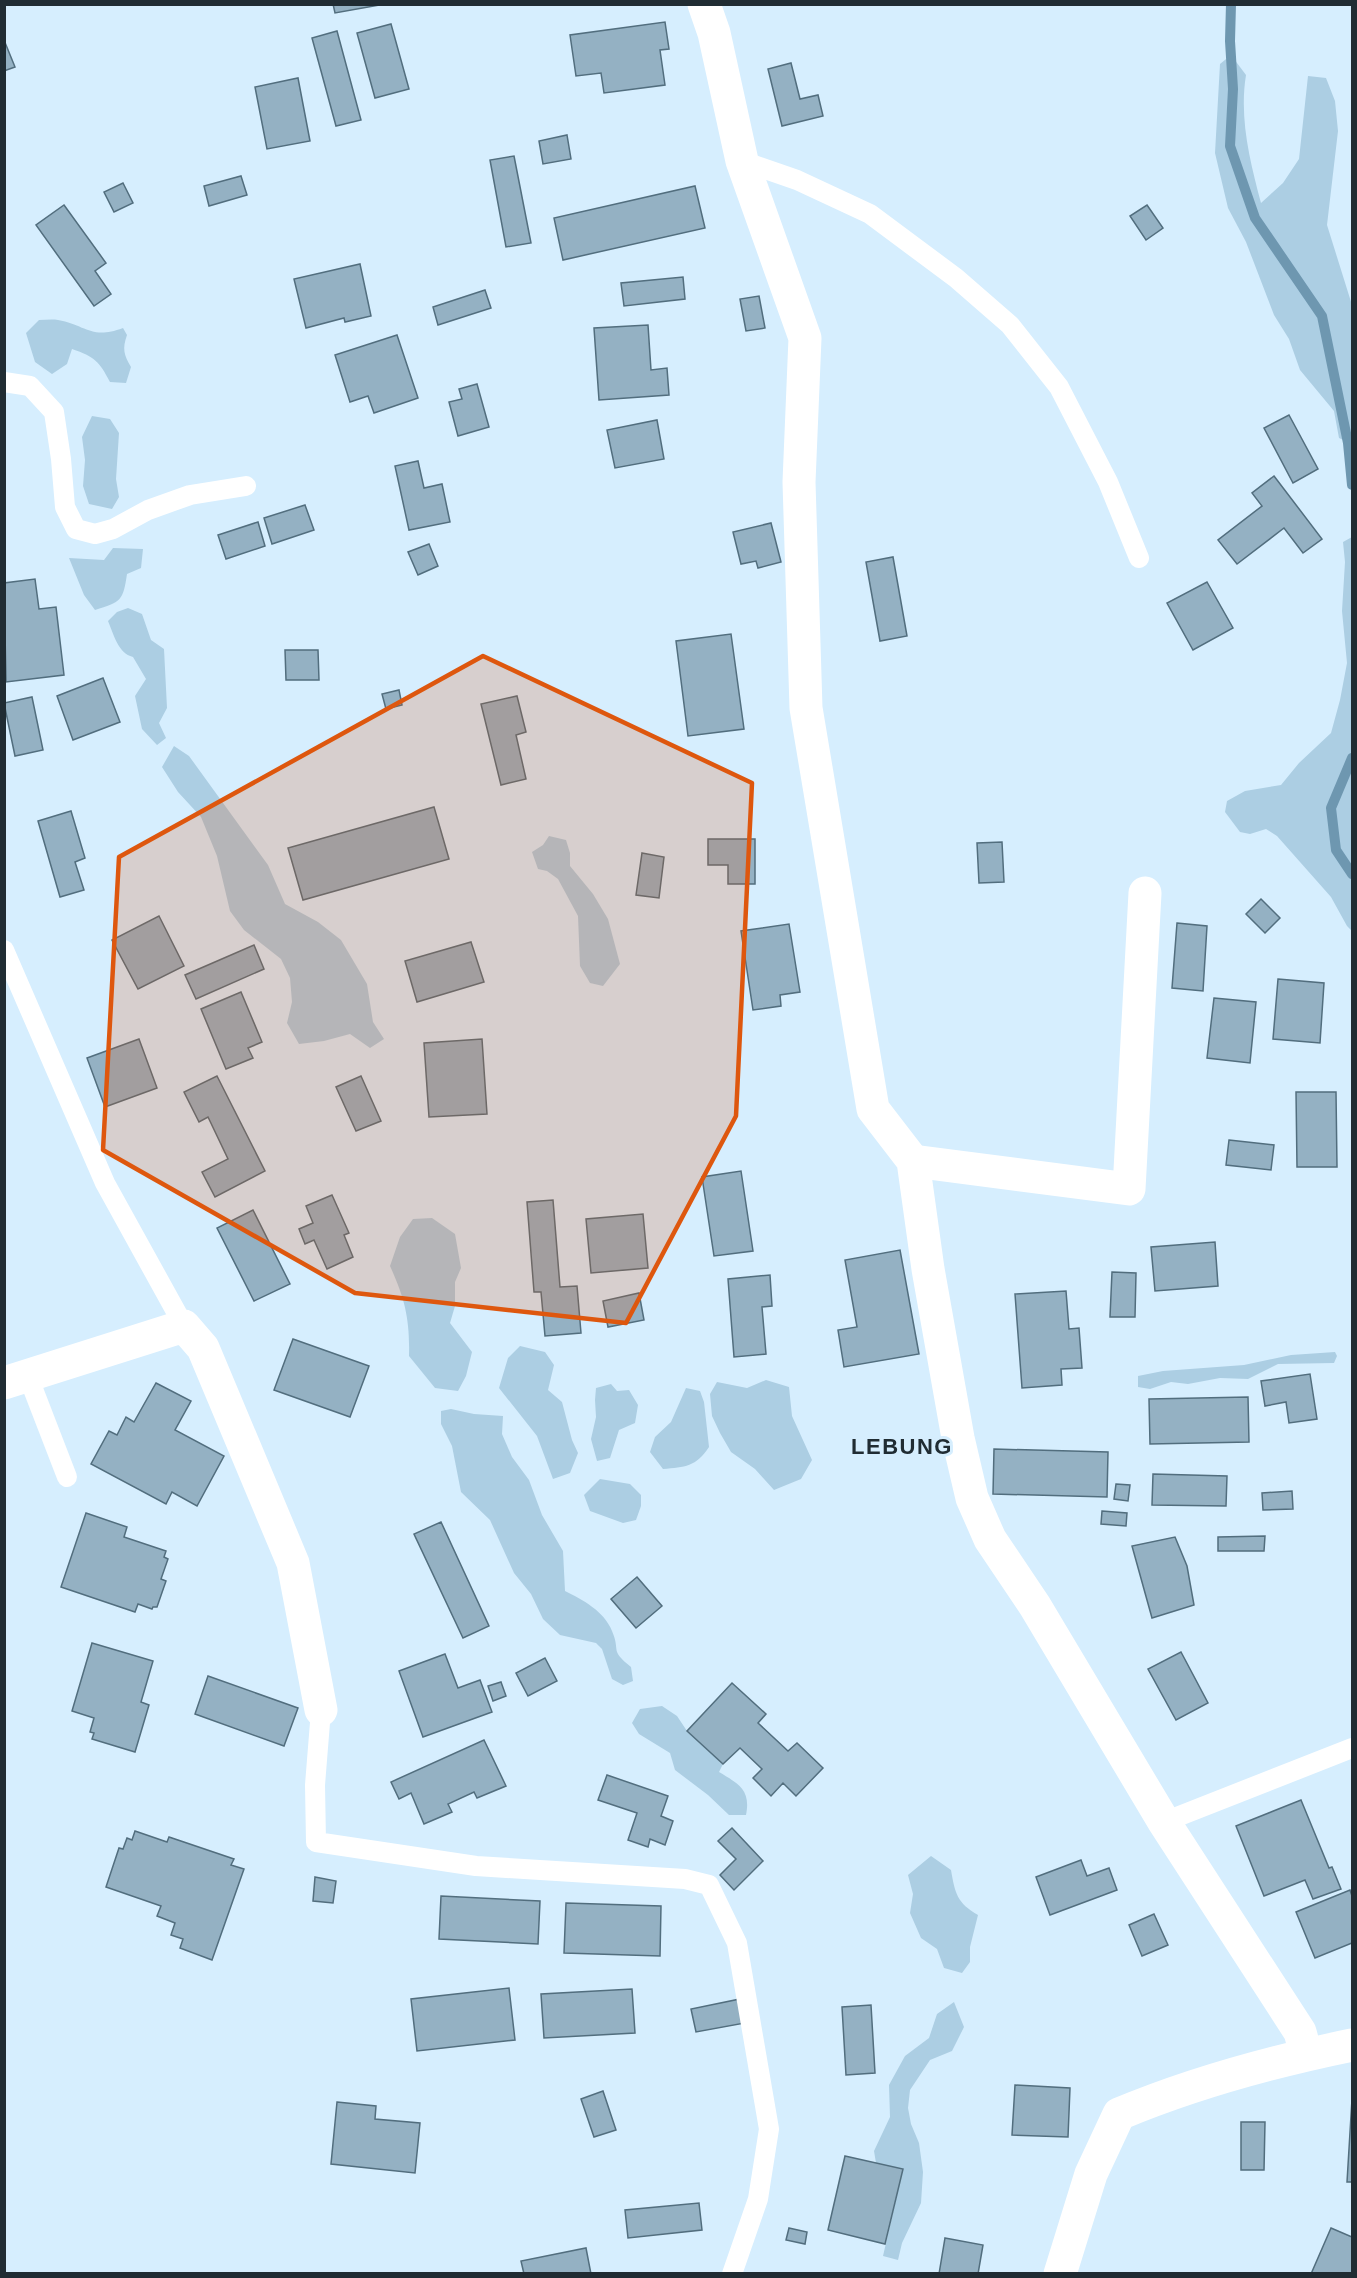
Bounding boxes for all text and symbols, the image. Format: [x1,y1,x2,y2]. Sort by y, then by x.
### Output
district label: LEBUNG [851,1434,953,1459]

